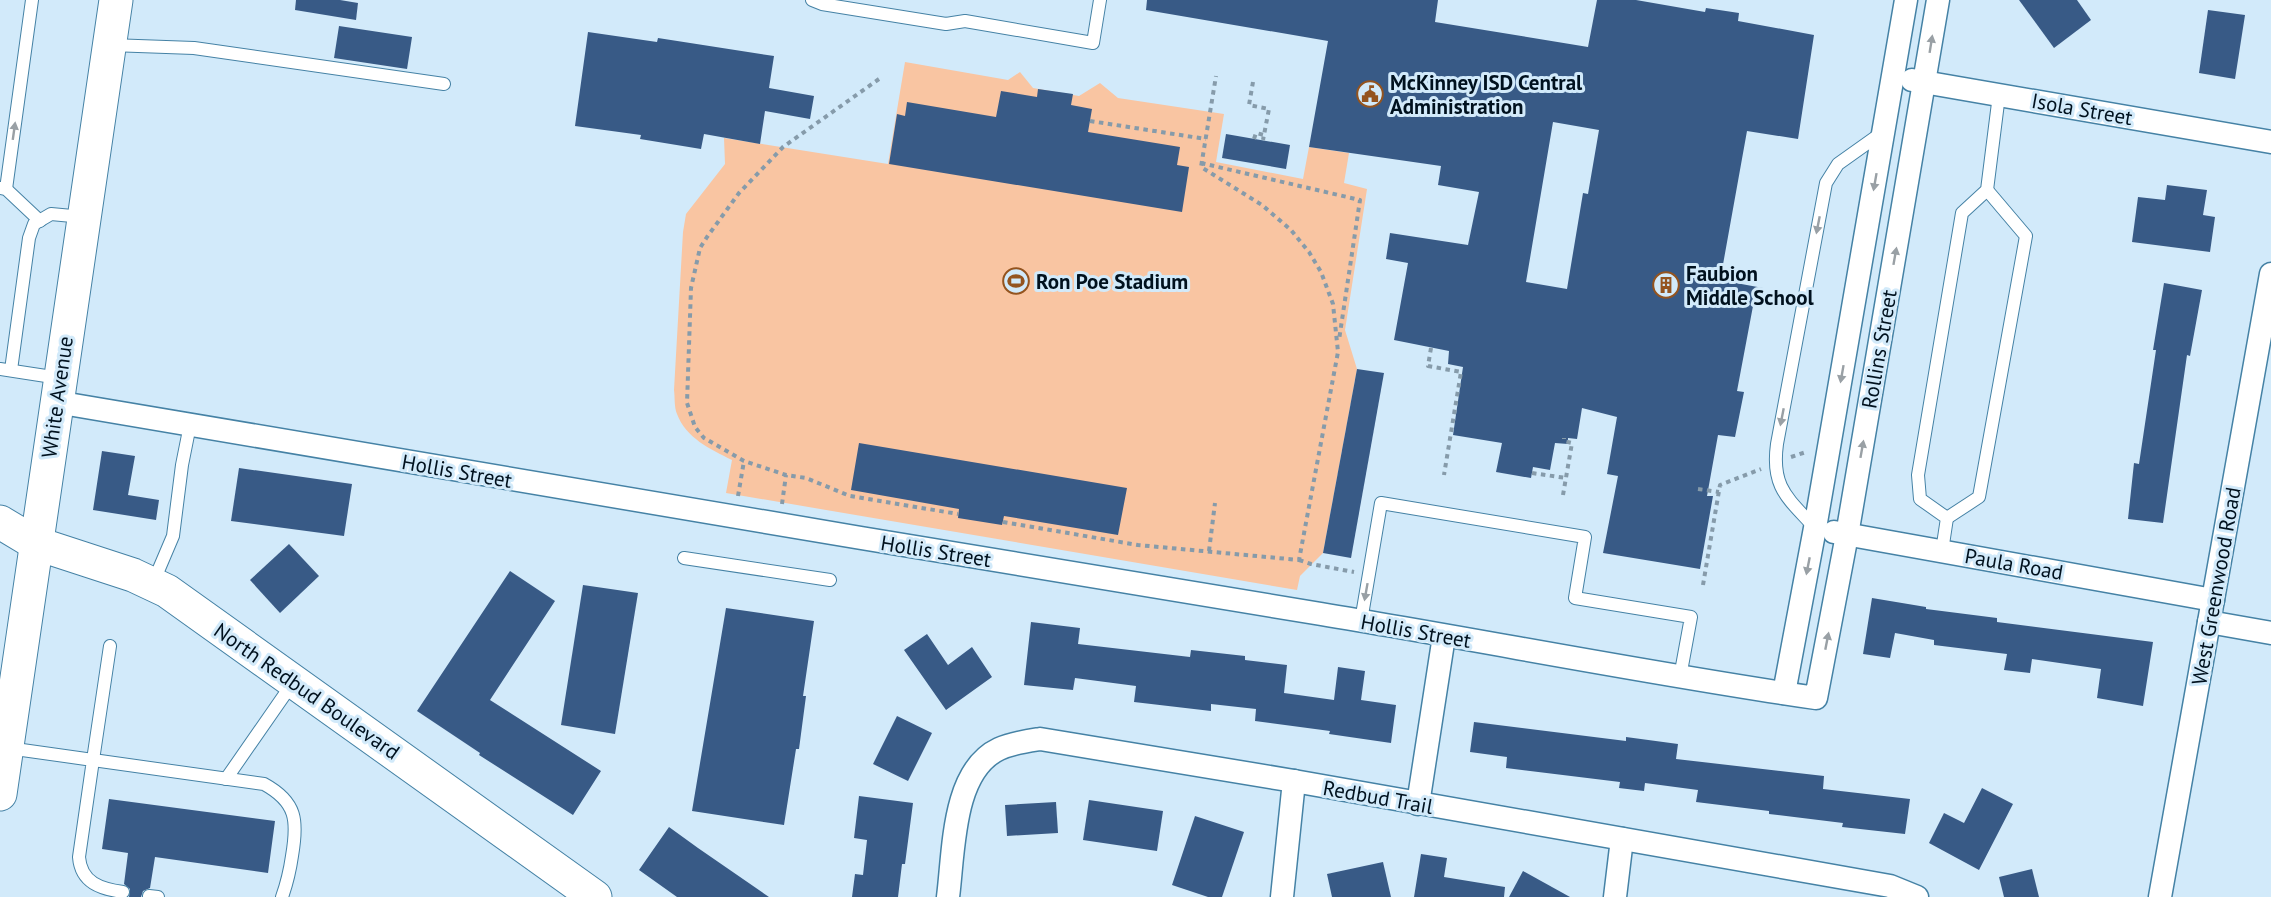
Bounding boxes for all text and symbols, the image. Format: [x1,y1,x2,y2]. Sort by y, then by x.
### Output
one-way arrow [1927,34,1936,53]
place label: McKinney ISD Central Administration [1390,69,1583,120]
public building icon: McKinney ISD Central Administration [1355,79,1385,109]
street label: Isola Street [2029,87,2135,131]
one-way arrow [9,122,18,141]
one-way arrow [1870,173,1879,192]
one-way arrow [1813,216,1822,235]
one-way arrow [1891,247,1900,266]
place label: Faubion Middle School [1686,260,1814,311]
sports icon: Ron Poe Stadium [1001,266,1031,296]
place label: Ron Poe Stadium [1036,268,1188,295]
building icon: Faubion Middle School [1651,270,1681,300]
street label: Rollins Street [1855,287,1903,411]
street label: White Avenue [35,334,79,460]
one-way arrow [1837,365,1846,384]
one-way arrow [1777,407,1786,426]
one-way arrow [1858,439,1867,458]
street label: Hollis Street [400,448,514,494]
street label: West Greenwood Road [2185,485,2247,687]
street label: Hollis Street [879,529,993,573]
street label: Paula Road [1963,542,2065,586]
one-way arrow [1803,557,1812,576]
one-way arrow [1361,582,1370,601]
street label: Hollis Street [1359,608,1473,654]
street label: North Redbud Boulevard [209,617,405,765]
one-way arrow [1823,631,1832,650]
street label: Redbud Trail [1321,774,1435,820]

